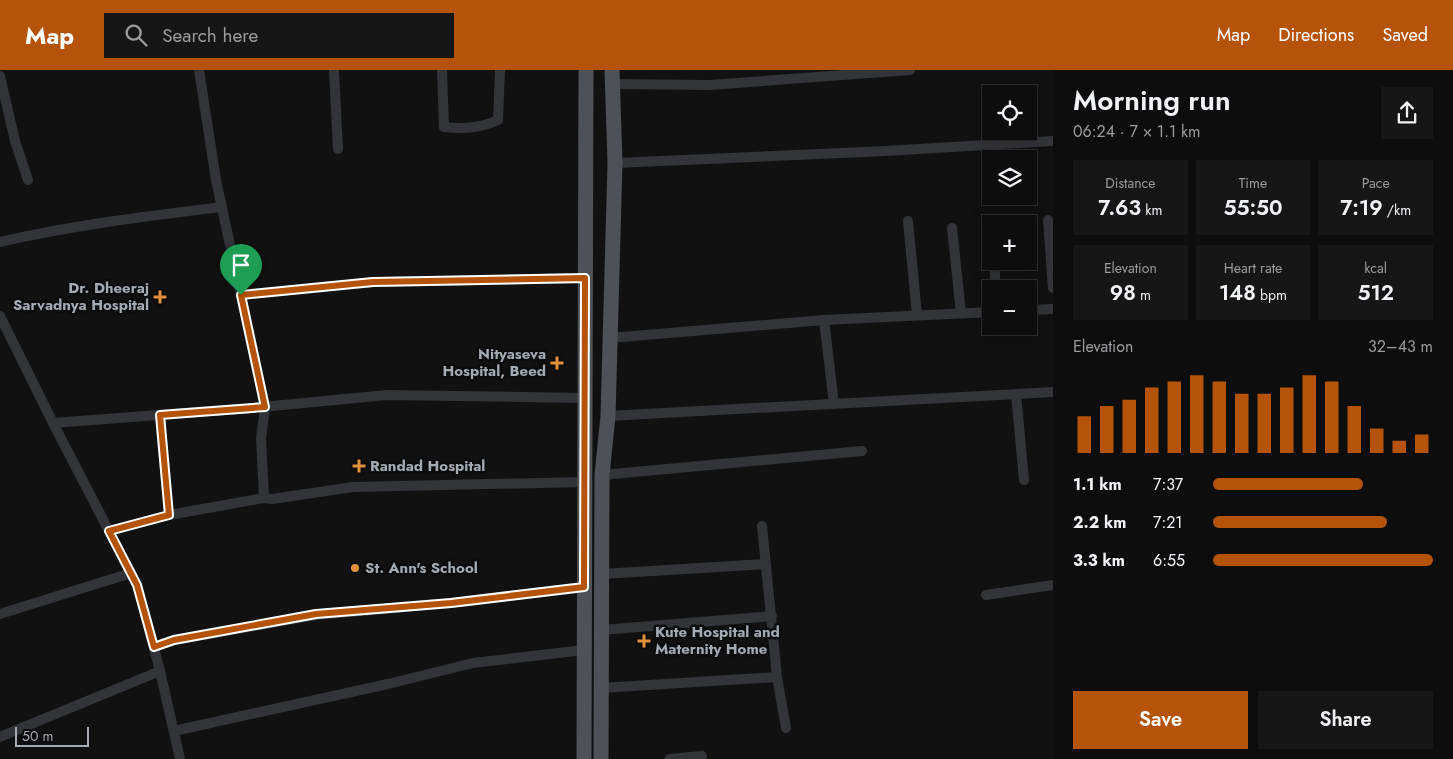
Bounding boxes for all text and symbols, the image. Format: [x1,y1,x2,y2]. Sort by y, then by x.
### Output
search box [104,13,454,58]
text: Map [25,18,74,53]
icon: search [122,21,150,49]
text: Search here [162,22,258,49]
text: Map [1217,22,1250,48]
text: Directions [1278,22,1354,48]
text: Saved [1382,22,1428,48]
text: Morning run [1073,80,1231,121]
map controls [982,85,1037,335]
button: locate [982,85,1037,140]
button: share [1381,87,1433,139]
text: 06:24 · 7 × 1.1 km [1073,120,1201,143]
button: layers [982,150,1037,205]
text: Distance [1105,173,1155,193]
text: Time [1239,173,1267,193]
text: Pace [1362,173,1390,193]
text: 7.63 [1098,193,1141,223]
text: 55:50 [1223,193,1283,223]
text: 7:19 [1340,193,1383,223]
text: km [1141,200,1162,220]
text: /km [1383,200,1411,220]
button: + [982,215,1037,270]
pin [220,244,262,295]
icon: arrive [227,251,255,279]
text: Elevation [1104,258,1157,278]
text: Heart rate [1224,258,1282,278]
text: kcal [1364,258,1387,278]
place label: Dr. Dheeraj Sarvadnya Hospital [13,277,149,316]
text: 98 [1110,278,1136,308]
text: 148 [1219,278,1256,308]
text: 512 [1357,278,1394,308]
button: − [982,280,1037,335]
text: m [1136,285,1151,305]
text: bpm [1256,285,1287,305]
marker: Dr. Dheeraj Sarvadnya Hospital [153,290,167,304]
text: Elevation [1073,335,1133,358]
text: 32–43 m [1368,335,1433,358]
place label: Nityaseva Hospital, Beed [442,343,546,382]
marker: Nityaseva Hospital, Beed [550,356,564,370]
place label: Randad Hospital [370,455,485,477]
marker: Randad Hospital [352,459,366,473]
text: 1.1 km [1073,473,1122,496]
text: 7:37 [1153,473,1183,496]
text: 2.2 km [1073,511,1126,534]
text: 7:21 [1153,511,1183,534]
text: 3.3 km [1073,549,1125,572]
text: 6:55 [1153,549,1185,572]
place label: St. Ann's School [365,557,478,579]
marker: St. Ann's School [349,562,361,574]
place label: Kute Hospital and Maternity Home [655,621,780,660]
marker: Kute Hospital and Maternity Home [637,634,651,648]
button: Save [1073,691,1248,749]
button: Share [1258,691,1433,749]
scale bar [15,724,89,747]
text: 50 m [22,726,53,746]

